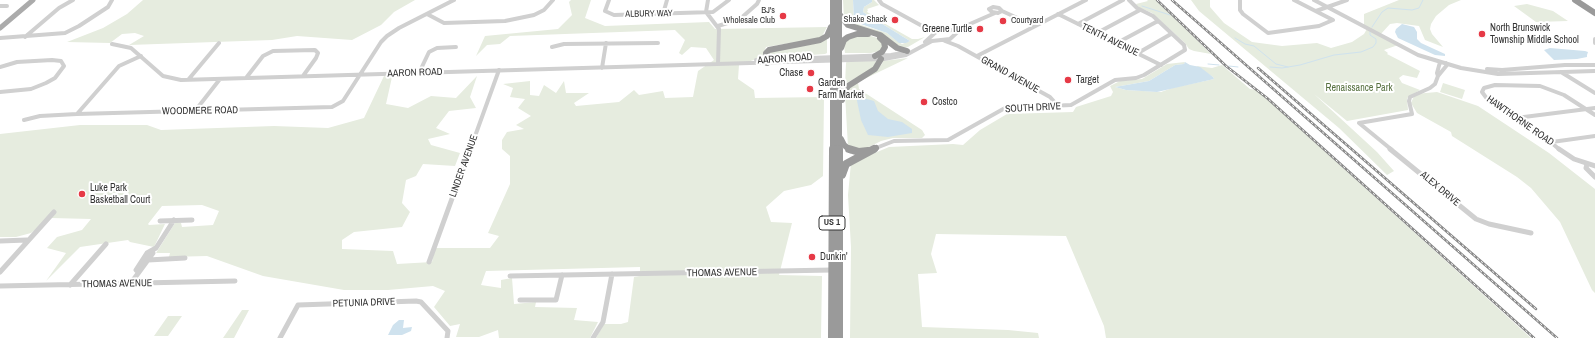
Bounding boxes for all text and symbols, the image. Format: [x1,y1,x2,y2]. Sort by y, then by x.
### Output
place label: BJ's Wholesale Club [723,6,775,27]
street label: ALBURY WAY [625,8,673,20]
marker: BJ's Wholesale Club [778,11,788,21]
place label: Shake Shack [844,15,887,25]
marker: Shake Shack [890,15,900,25]
marker: Courtyard [998,16,1008,26]
place label: Courtyard [1011,16,1043,26]
street label: TENTH AVENUE [1079,21,1141,59]
place label: North Brunswick Township Middle School [1490,22,1579,46]
place label: Greene Turtle [922,23,972,35]
marker: Greene Turtle [975,24,985,34]
marker: North Brunswick Township Middle School [1477,29,1487,39]
street label: AARON ROAD [757,51,813,67]
street label: GRAND AVENUE [979,54,1041,96]
street label: AARON ROAD [387,66,443,80]
place label: Chase [779,67,803,79]
marker: Chase [806,68,816,78]
place label: Target [1076,74,1099,86]
marker: Target [1063,75,1073,85]
place label: Garden Farm Market [818,77,864,100]
park label: Renaissance Park [1326,82,1392,94]
marker: Garden Farm Market [805,84,815,94]
street label: HAWTHORNE ROAD [1484,93,1556,149]
place label: Costco [932,96,958,108]
marker: Costco [919,97,929,107]
street label: SOUTH DRIVE [1005,101,1061,115]
street label: WOODMERE ROAD [162,104,238,118]
street label: LINDER AVENUE [447,133,481,199]
street label: ALEX DRIVE [1418,169,1462,209]
place label: Luke Park Basketball Court [90,182,150,206]
marker: Luke Park Basketball Court [77,189,87,199]
road number: US 1 [819,216,845,230]
place label: Dunkin' [820,251,848,263]
marker: Dunkin' [807,252,817,262]
street label: THOMAS AVENUE [687,266,757,280]
street label: THOMAS AVENUE [82,277,152,291]
street label: PETUNIA DRIVE [332,296,396,310]

